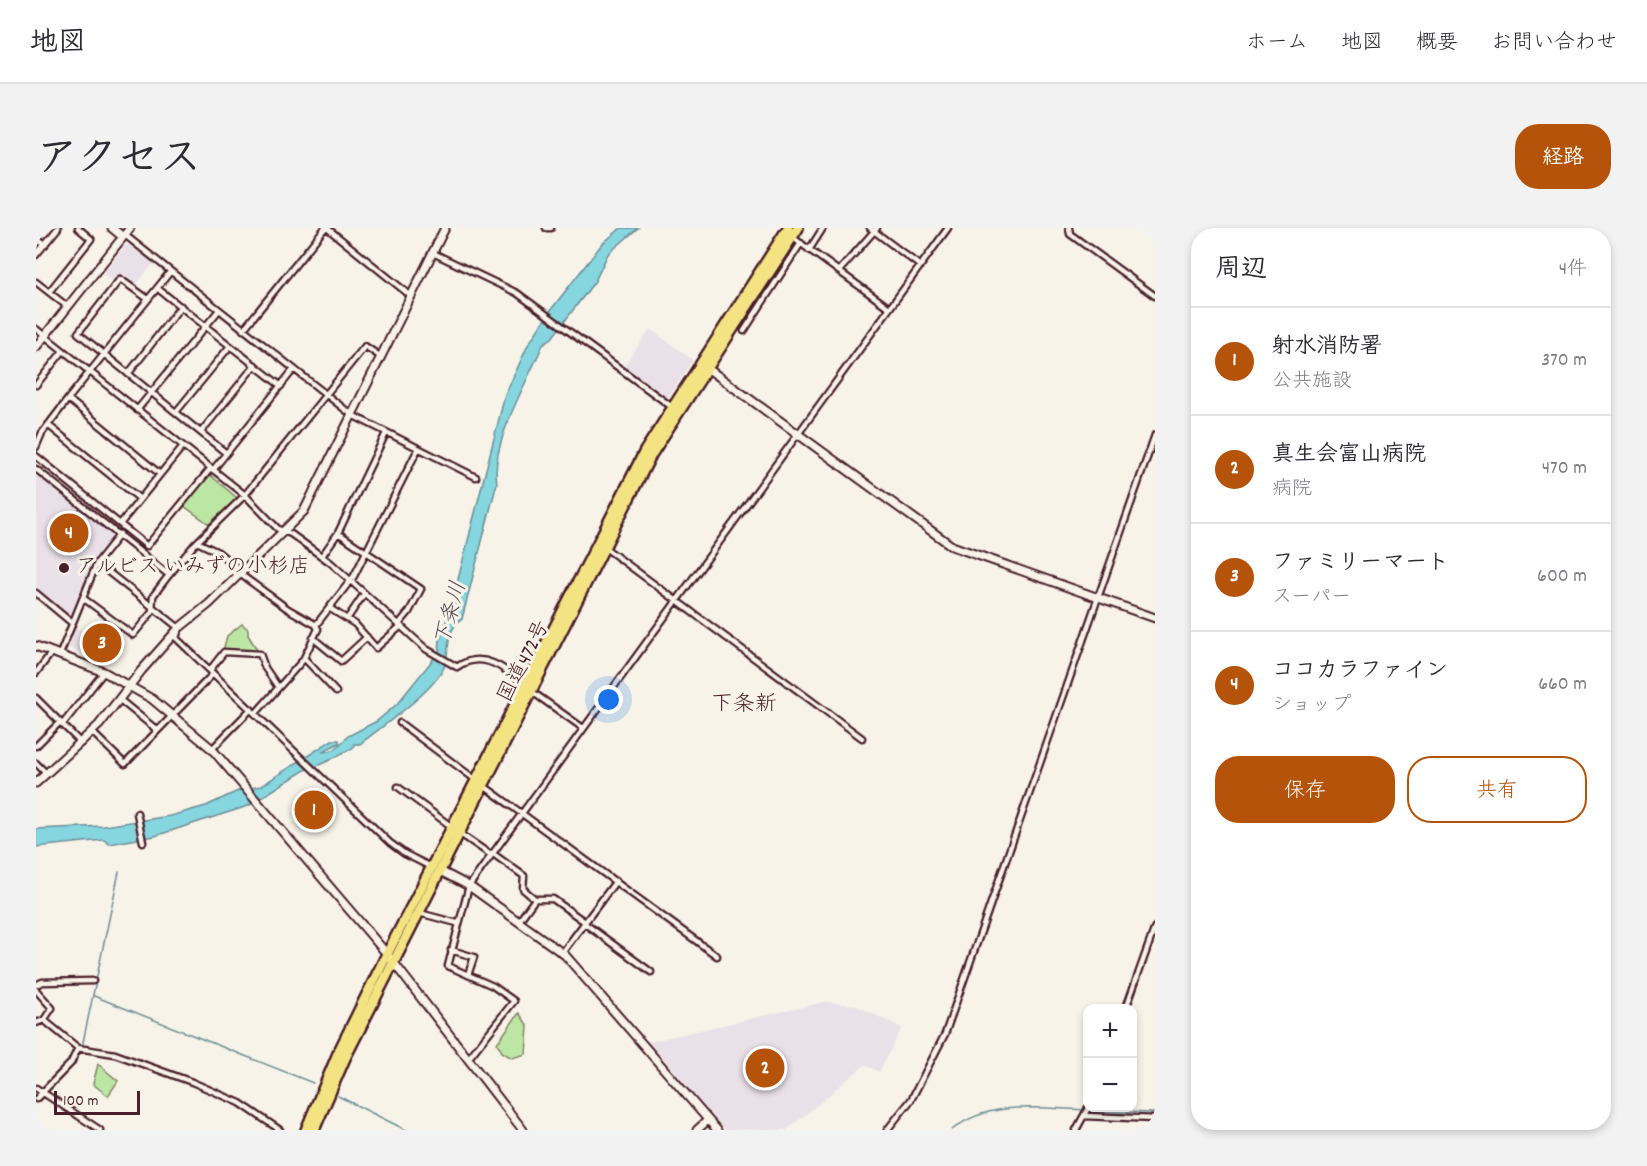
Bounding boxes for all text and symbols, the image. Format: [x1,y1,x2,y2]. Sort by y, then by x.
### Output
text: 地図 [30,25,86,65]
text: ホーム [1246,29,1308,59]
text: 地図 [1341,29,1383,59]
text: 概要 [1416,29,1458,59]
text: お問い合わせ [1491,29,1617,59]
button: 経路 [1515,124,1611,189]
text: アクセス [36,132,201,192]
text: 周辺 [1215,252,1267,289]
text: 4件 [1559,256,1587,284]
text: 射水消防署 [1272,332,1382,363]
text: 1 [1232,347,1237,375]
text: 370 m [1541,347,1587,375]
text: 公共施設 [1272,368,1352,396]
text: 真生会富山病院 [1272,440,1426,471]
text: 2 [1230,455,1239,483]
text: 470 m [1542,455,1587,483]
text: 病院 [1272,476,1312,504]
pin: 4 [50,510,88,556]
text: ファミリーマート [1272,548,1449,579]
place label: アルビス いみずの小杉店 [76,553,310,583]
marker: アルビス いみずの小杉店 [57,561,71,575]
text: 3 [1230,563,1239,591]
text: 600 m [1537,563,1587,591]
water label: 下条川 [428,578,476,650]
text: スーパー [1272,584,1351,612]
street label: 国道472号 [491,616,559,708]
pin: 3 [82,620,122,666]
text: ココカラファイン [1272,656,1448,687]
text: 4 [1230,671,1239,699]
text: 660 m [1538,671,1587,699]
your location [594,685,623,714]
district label: 下条新 [711,690,777,721]
text: ショップ [1272,692,1351,720]
button: 保存 [1215,756,1395,823]
button: 共有 [1407,756,1587,823]
pin: 1 [294,788,334,832]
map controls [1083,1004,1137,1112]
button: + [1083,1004,1137,1058]
pin: 2 [746,1046,784,1090]
button: − [1083,1058,1137,1112]
scale bar [54,1088,140,1116]
text: 100 m [63,1090,99,1113]

